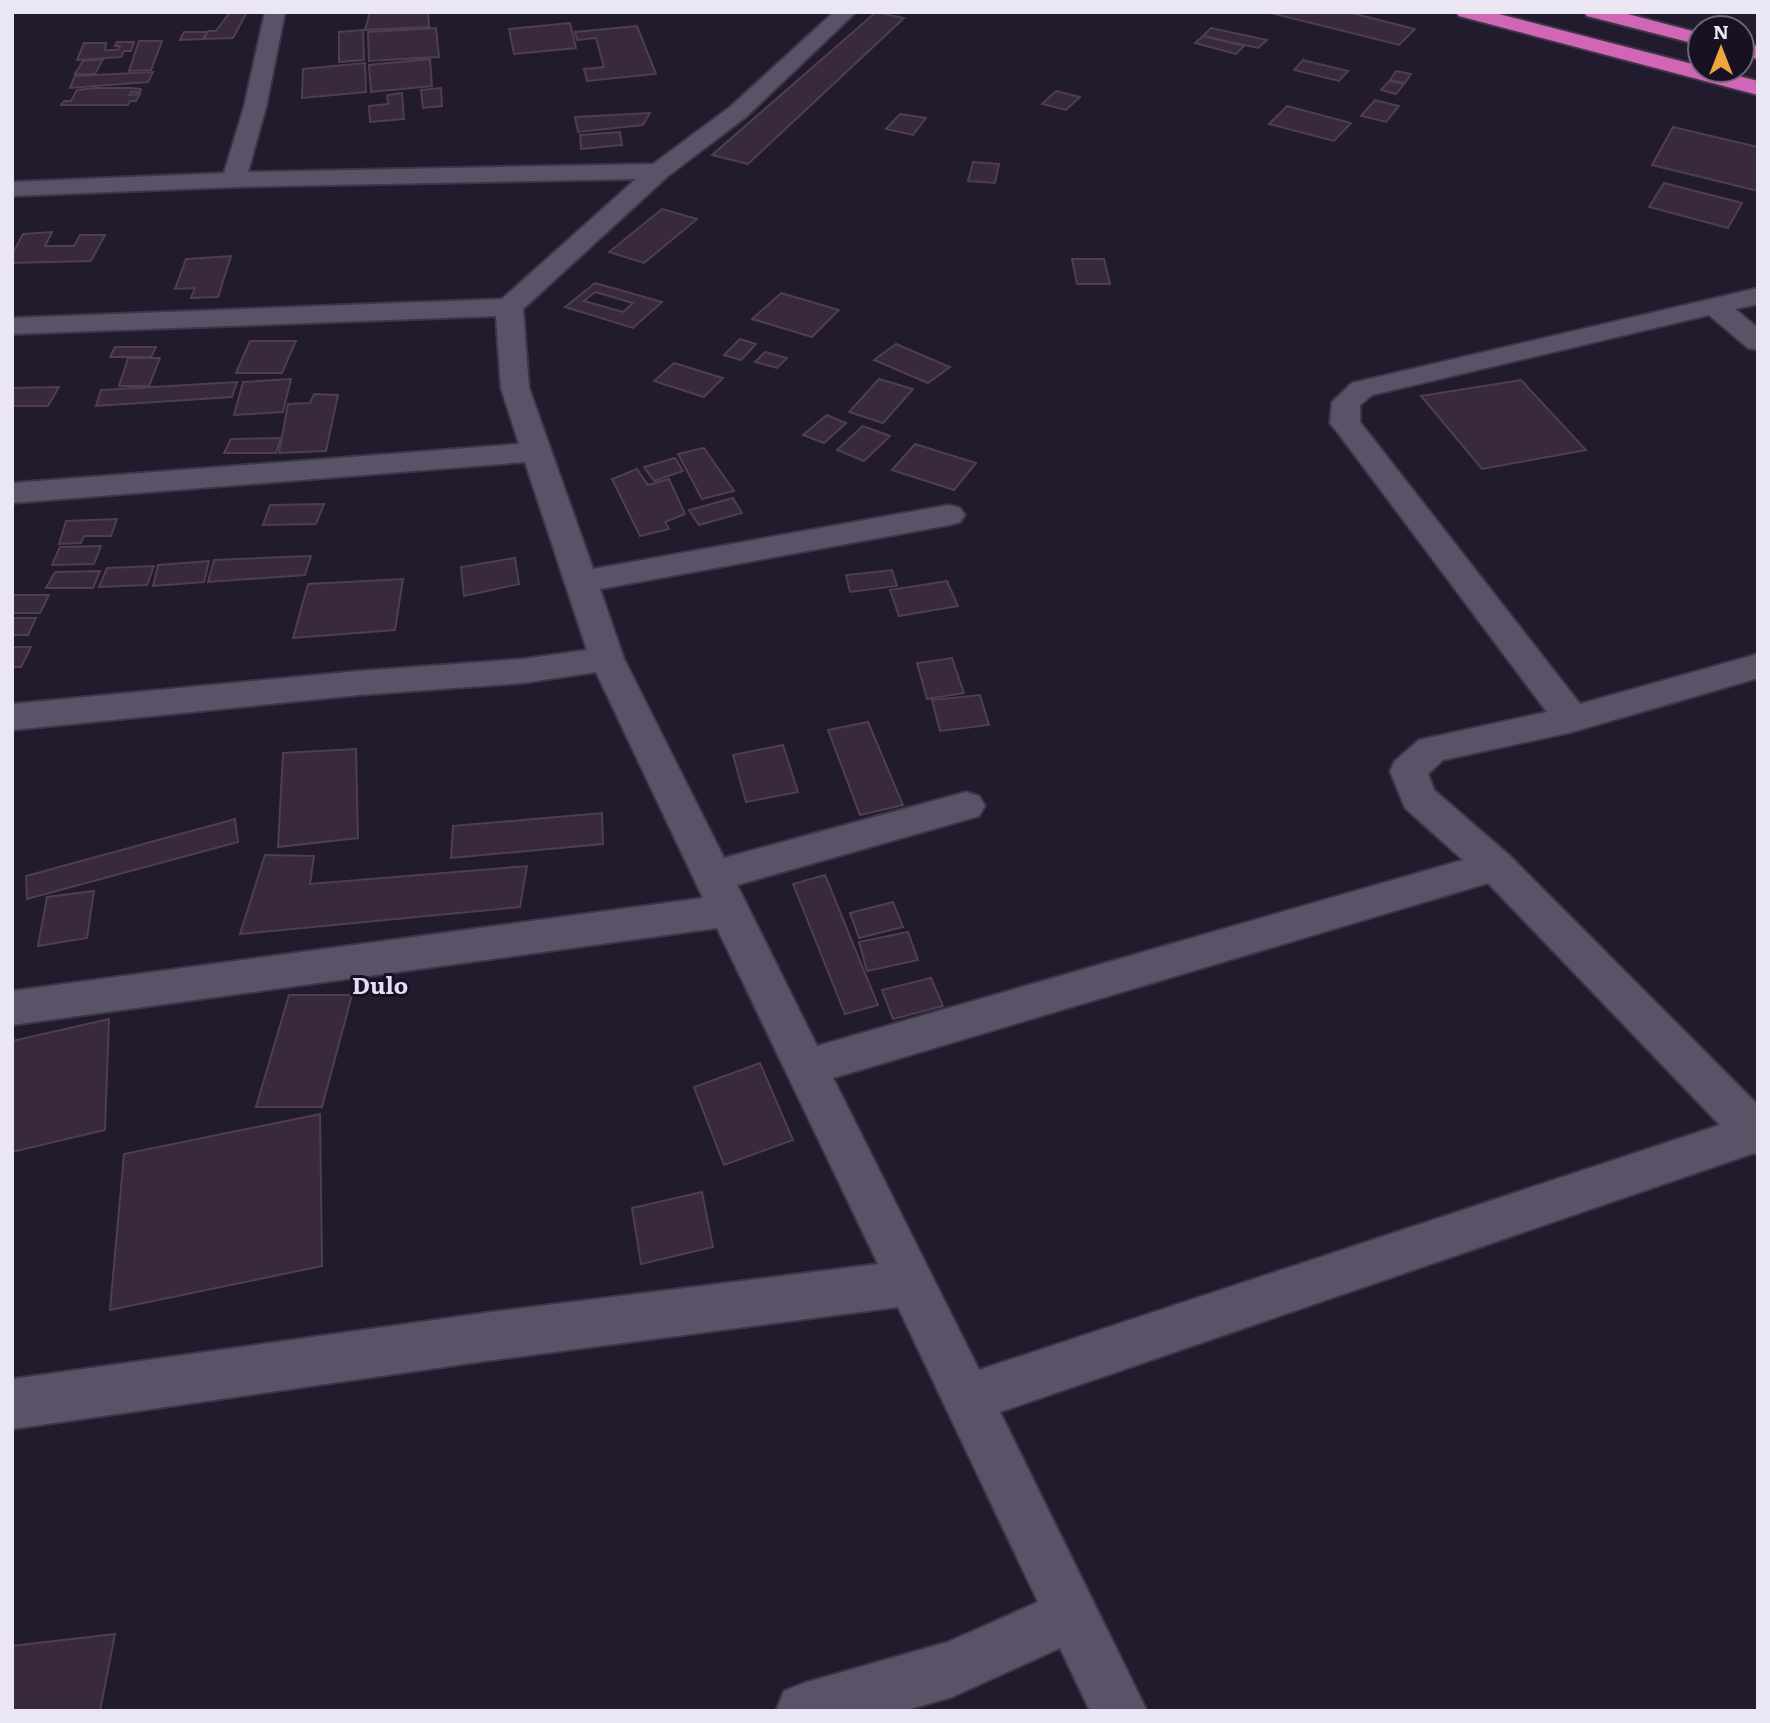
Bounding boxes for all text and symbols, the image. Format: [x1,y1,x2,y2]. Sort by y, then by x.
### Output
north arrow [1686,14,1756,84]
text: N [1713,17,1729,45]
district label: Dulo [352,967,408,1001]

